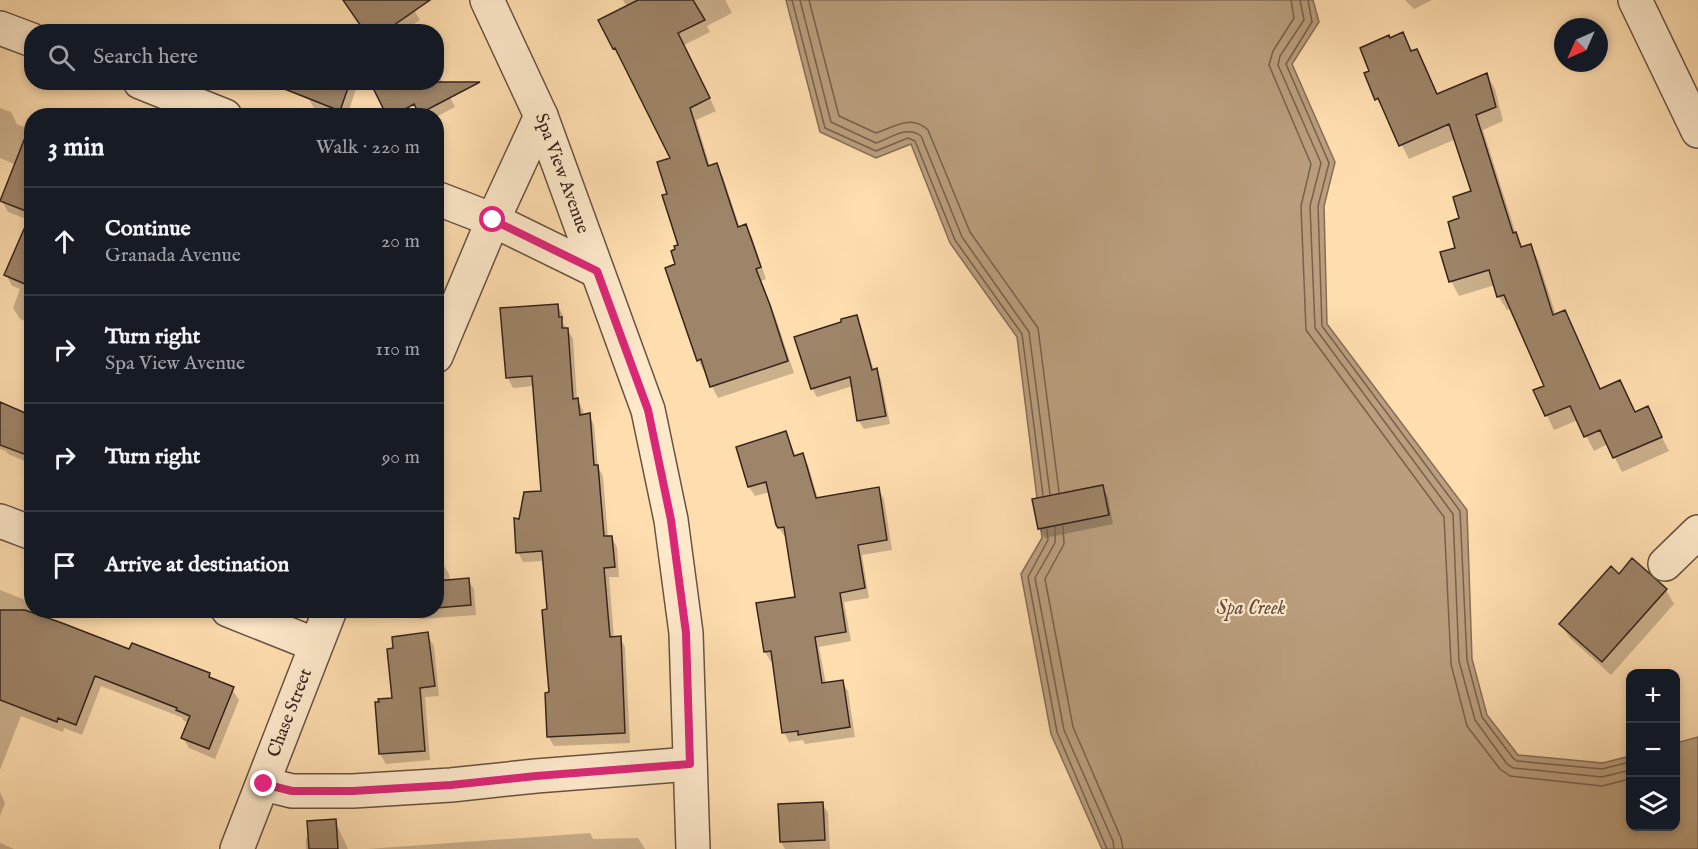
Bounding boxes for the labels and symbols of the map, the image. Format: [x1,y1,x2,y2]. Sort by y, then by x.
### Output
north arrow [1554,18,1608,72]
street label: Spa View Avenue [529,110,594,237]
route start [479,206,505,232]
water label: Spa Creek [1216,596,1286,621]
street label: Chase Street [262,665,318,761]
route end [250,770,276,796]

